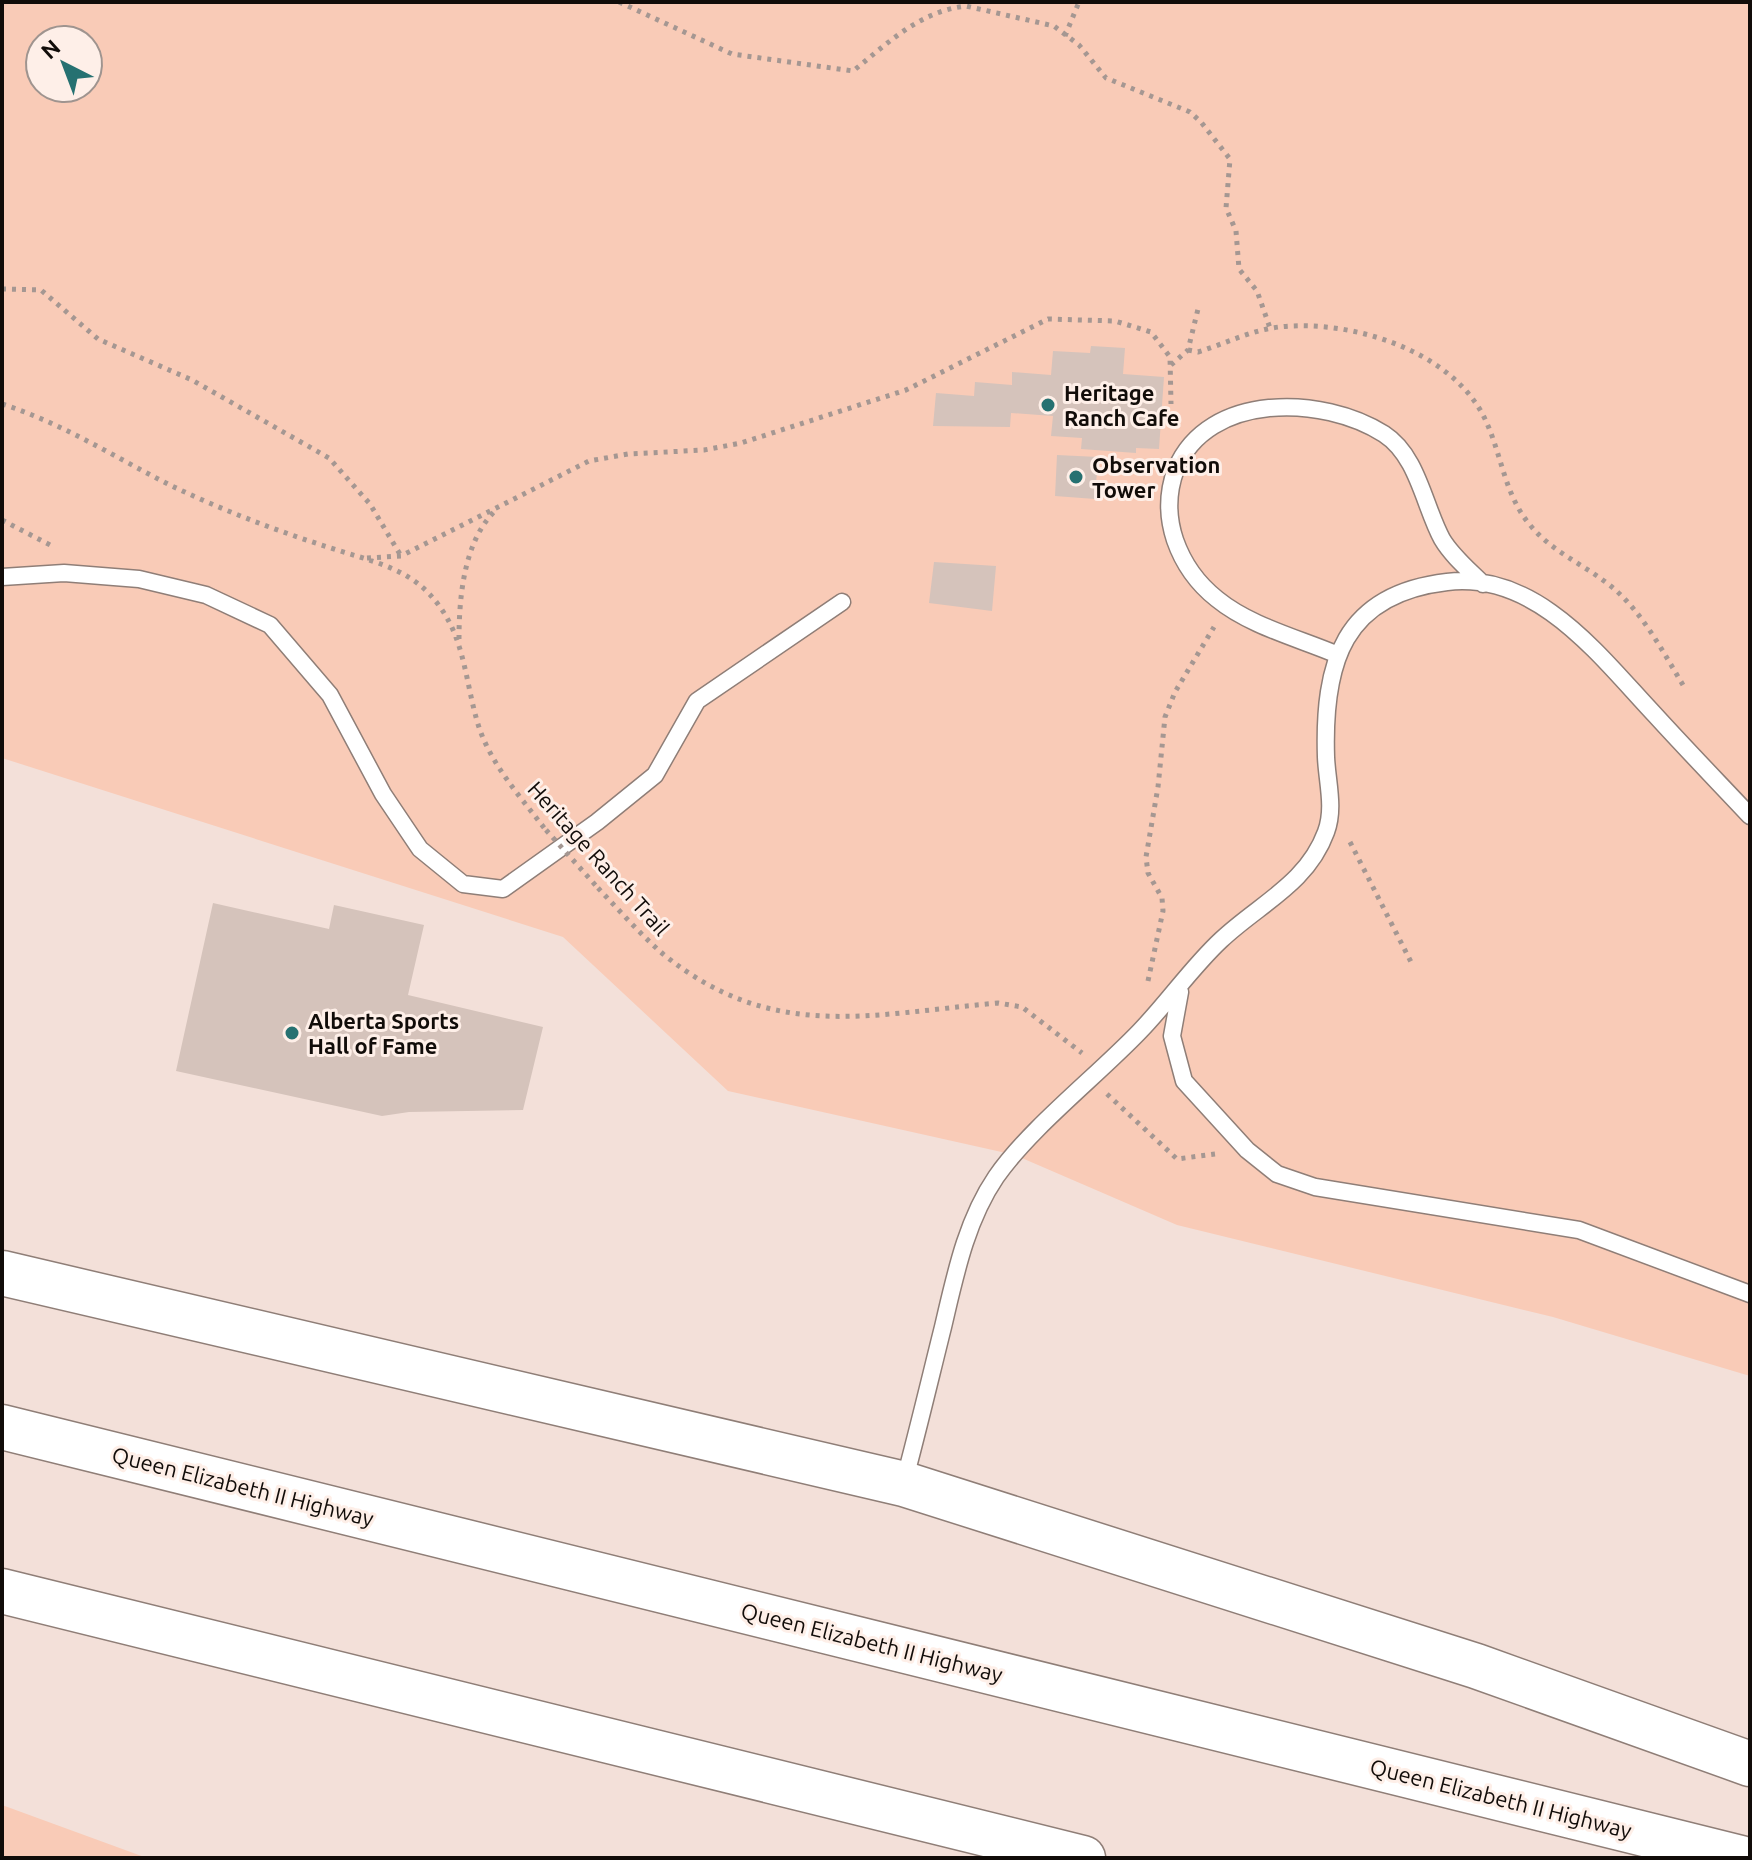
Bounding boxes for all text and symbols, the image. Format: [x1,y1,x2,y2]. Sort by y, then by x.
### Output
north arrow [24,24,104,104]
text: N [36,34,65,64]
place label: Heritage Ranch Cafe [1064,380,1179,430]
marker: Heritage Ranch Cafe [1039,396,1057,414]
place label: Observation Tower [1092,452,1220,502]
marker: Observation Tower [1067,468,1085,486]
street label: Heritage Ranch Trail [523,776,675,940]
place label: Alberta Sports Hall of Fame [308,1008,459,1058]
marker: Alberta Sports Hall of Fame [283,1024,301,1042]
street label: Queen Elizabeth II Highway [110,1441,377,1531]
street label: Queen Elizabeth II Highway [739,1597,1006,1687]
street label: Queen Elizabeth II Highway [1368,1753,1635,1843]

